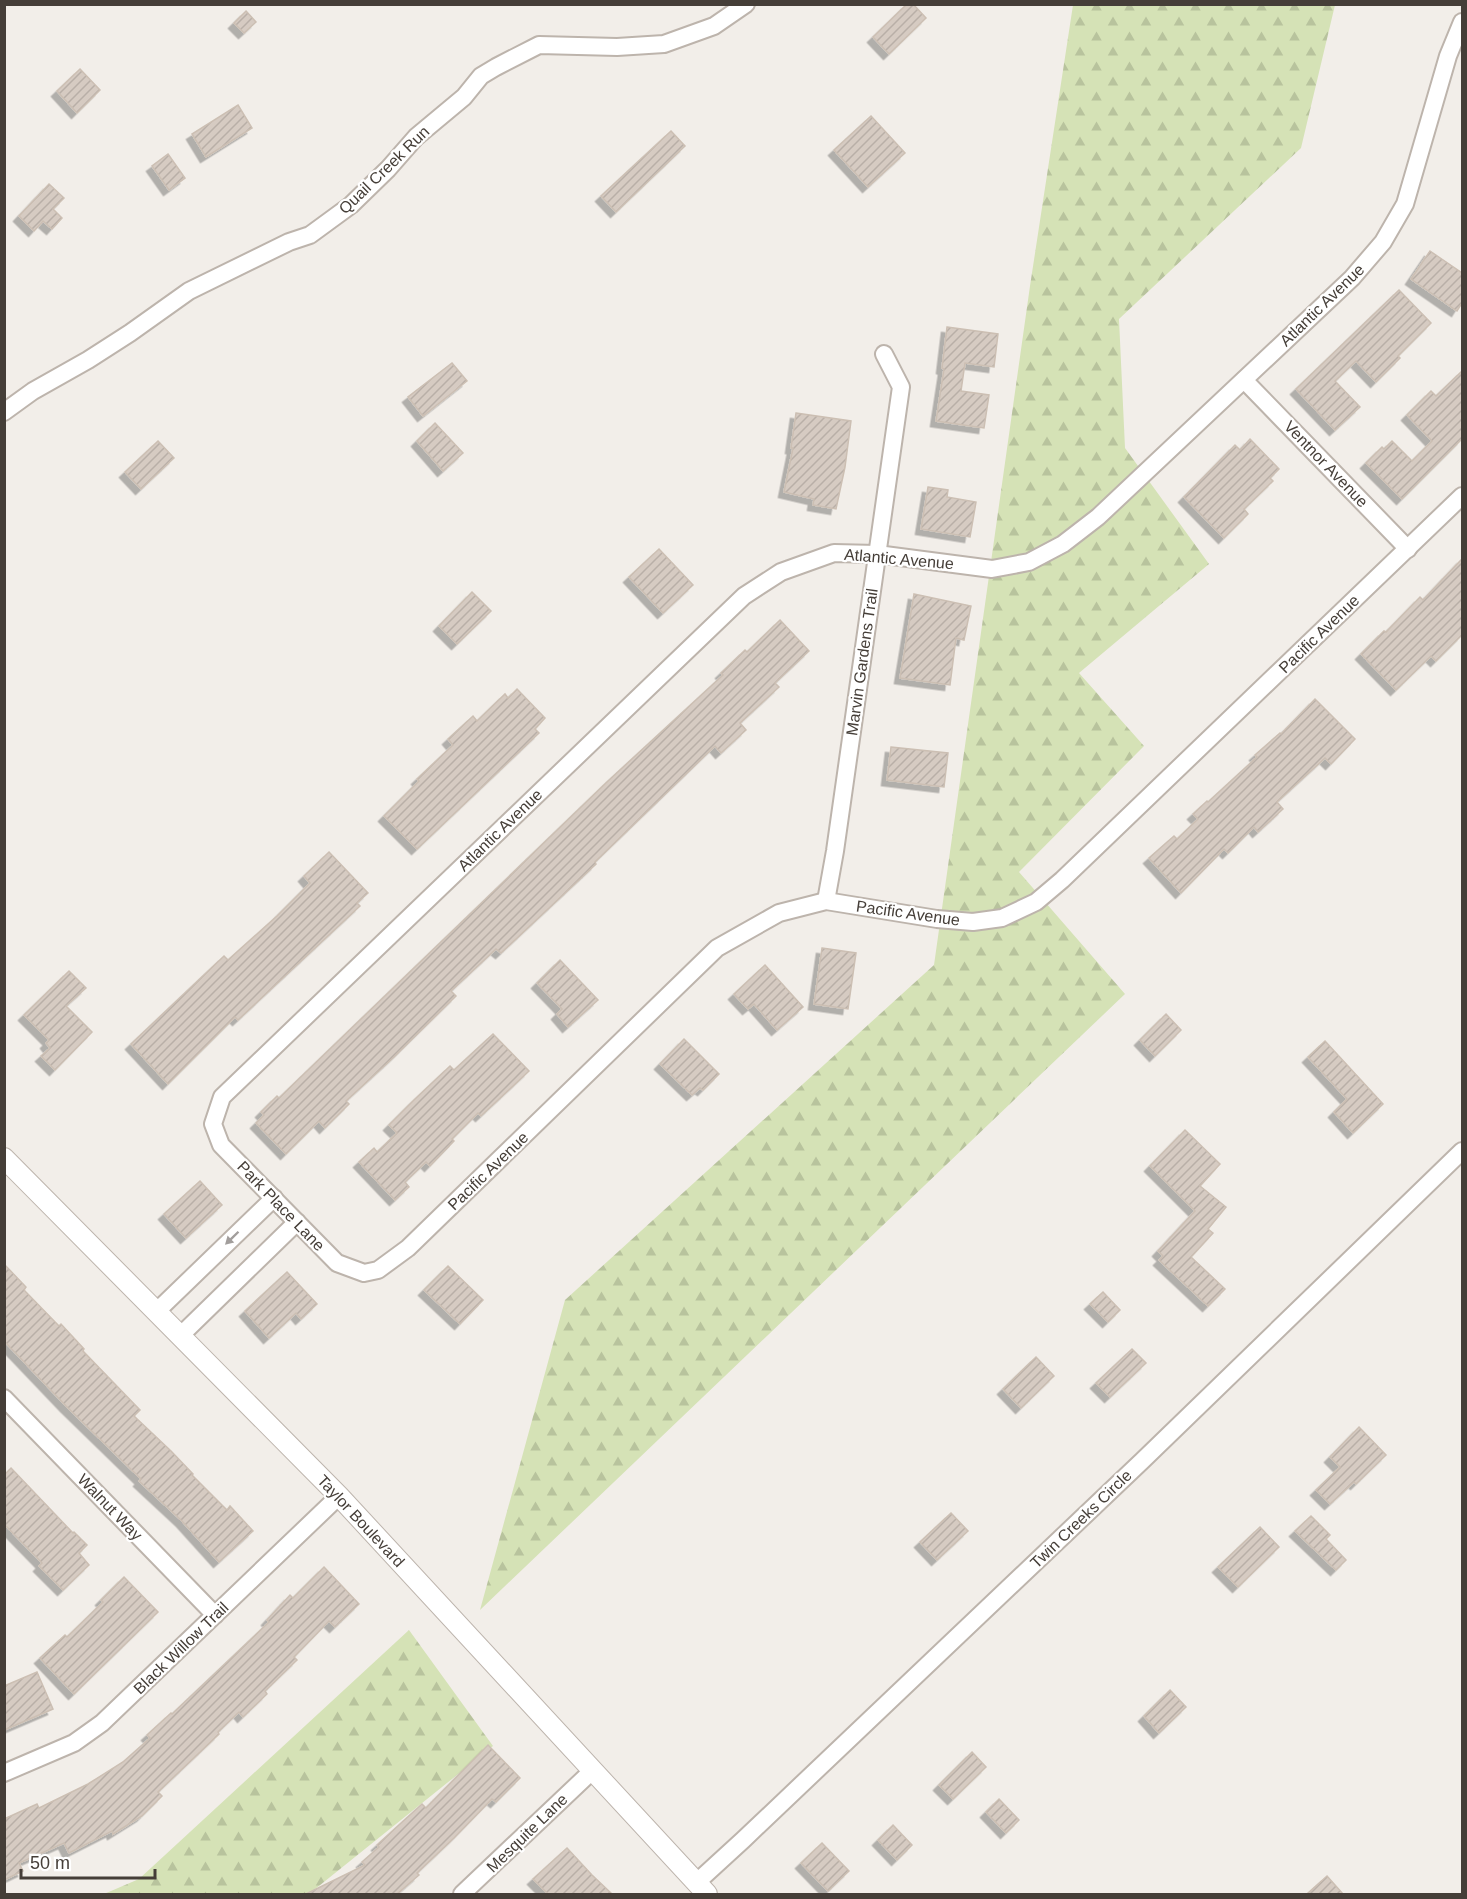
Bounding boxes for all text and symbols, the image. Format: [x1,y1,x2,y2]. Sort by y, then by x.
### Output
street label: Quail Creek Run [336,123,432,217]
street label: Atlantic Avenue [1277,261,1368,349]
street label: Ventnor Avenue [1281,418,1371,511]
street label: Atlantic Avenue [843,546,955,572]
street label: Marvin Gardens Trail [843,587,881,737]
street label: Pacific Avenue [1275,591,1363,676]
street label: Atlantic Avenue [455,786,546,874]
street label: Pacific Avenue [855,897,961,929]
street label: Pacific Avenue [444,1128,532,1213]
street label: Park Place Lane [234,1158,328,1254]
one-way arrow [225,1231,239,1245]
street label: Twin Creeks Circle [1027,1466,1135,1571]
street label: Walnut Way [74,1471,146,1543]
street label: Taylor Boulevard [314,1472,408,1570]
street label: Black Willow Trail [130,1599,232,1697]
street label: Mesquite Lane [483,1790,571,1876]
scale bar [21,1842,154,1880]
text: 50 m [30,1853,70,1873]

